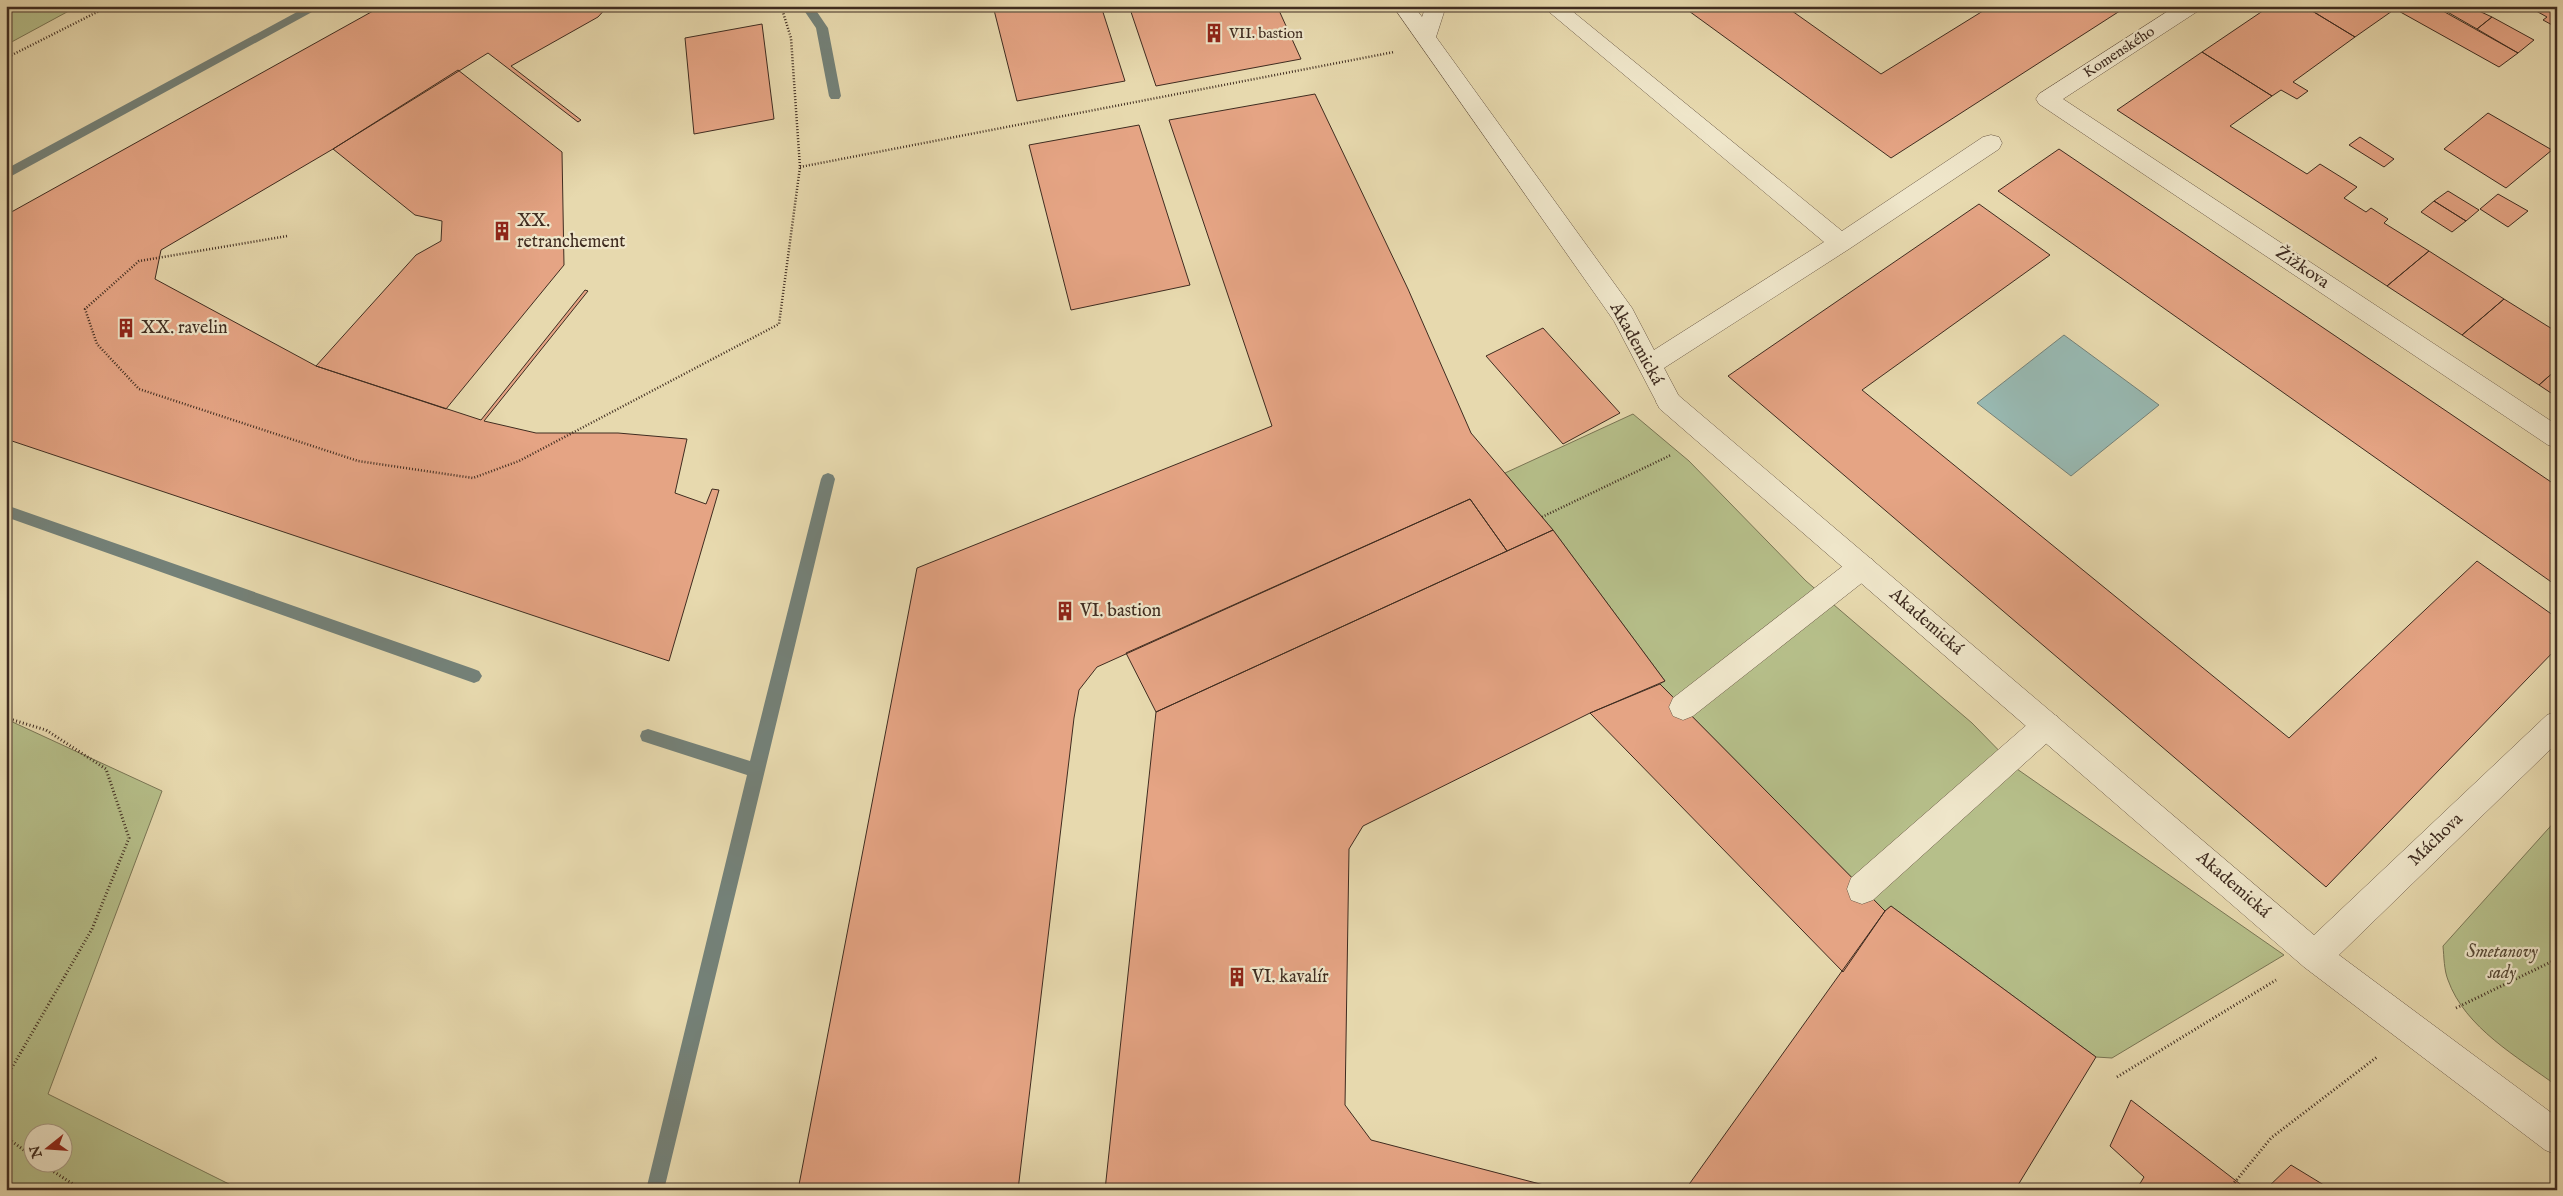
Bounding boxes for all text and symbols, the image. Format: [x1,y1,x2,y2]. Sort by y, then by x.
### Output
building icon: VII. bastion [1203,22,1225,44]
street label: Komenského [2080,22,2158,82]
place label: VII. bastion [1228,24,1303,43]
place label: XX. retranchement [517,210,625,254]
building icon: XX. retranchement [491,220,513,242]
street label: Žižkova [2270,241,2334,295]
street label: Akademická [1603,298,1668,390]
building icon: XX. ravelin [115,317,137,339]
place label: XX. ravelin [141,317,228,340]
street label: Akademická [1883,583,1968,661]
building icon: VI. bastion [1054,600,1076,622]
place label: VI. bastion [1079,600,1162,623]
street label: Máchova [2404,808,2468,872]
street label: Akademická [2190,846,2275,924]
park label: Smetanovy sady [2466,941,2538,985]
building icon: VI. kavalír [1226,966,1248,988]
place label: VI. kavalír [1251,966,1329,989]
north arrow [22,1124,72,1174]
text: N [26,1143,47,1161]

